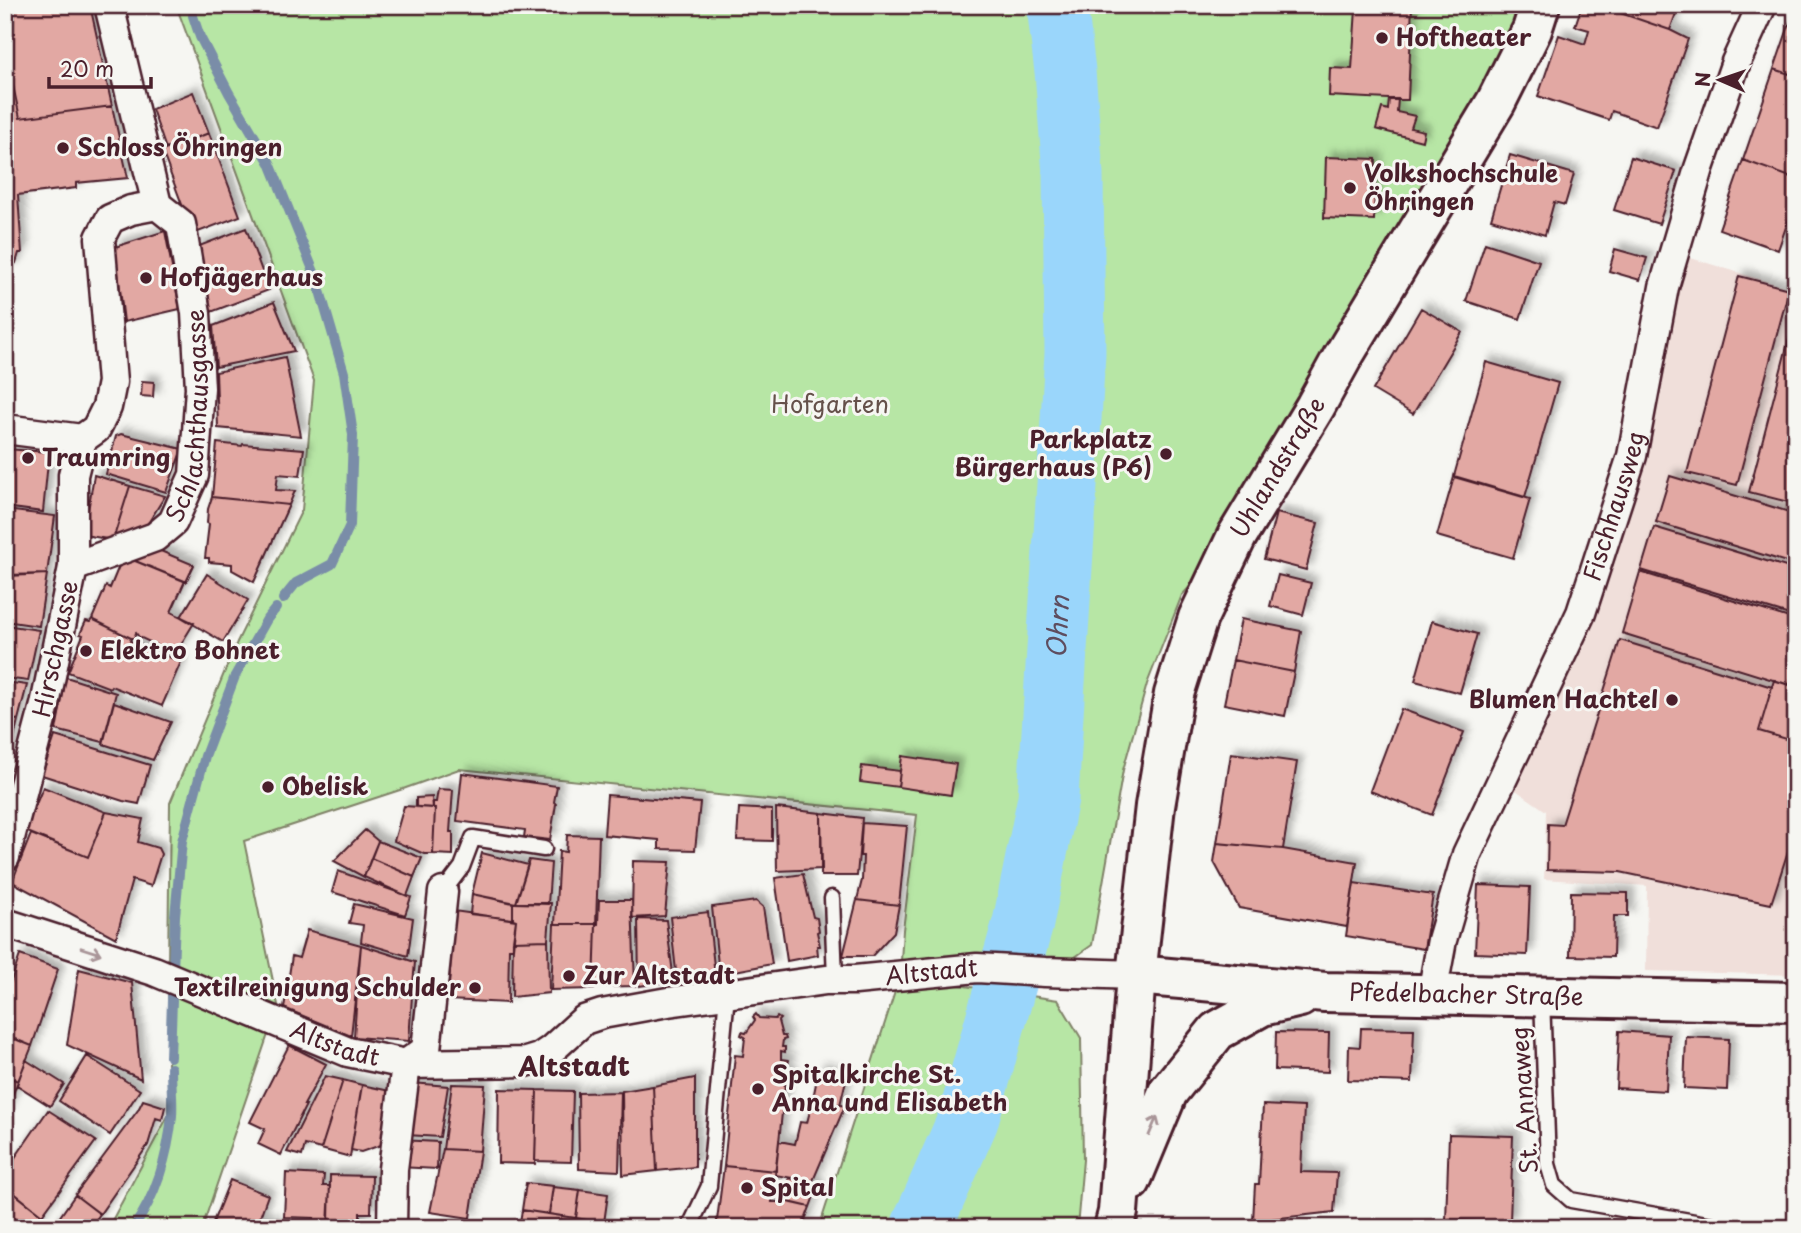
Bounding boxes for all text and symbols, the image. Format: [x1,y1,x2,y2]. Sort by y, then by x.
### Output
place label: Hoftheater [1396,18,1532,54]
marker: Hoftheater [1374,30,1390,46]
scale bar [49,46,150,90]
north arrow [1686,46,1756,116]
text: 20 m [60,52,114,84]
text: N [1688,71,1716,87]
place label: Schloss Öhringen [77,128,282,164]
marker: Schloss Öhringen [55,140,71,156]
place label: Volkshochschule Öhringen [1364,154,1558,218]
marker: Volkshochschule Öhringen [1342,180,1358,196]
place label: Hofjägerhaus [160,258,323,294]
marker: Hofjägerhaus [138,270,154,286]
street label: Schlachthausgasse [155,308,216,528]
park label: Hofgarten [771,385,889,421]
street label: Uhlandstraße [1220,390,1333,544]
place label: Parkplatz Bürgerhaus (P6) [955,420,1152,484]
street label: Fischhausweg [1573,428,1652,585]
place label: Traumring [42,438,170,474]
marker: Parkplatz Bürgerhaus (P6) [1158,446,1174,462]
marker: Traumring [20,450,36,466]
street label: Hirschgasse [22,577,86,720]
water label: Ohrn [1035,593,1078,660]
place label: Elektro Bohnet [100,631,280,667]
marker: Elektro Bohnet [78,643,94,659]
place label: Blumen Hachtel [1469,680,1658,716]
marker: Blumen Hachtel [1664,692,1680,708]
place label: Obelisk [282,767,368,803]
marker: Obelisk [260,779,276,795]
one-way arrow [80,945,102,958]
street label: Altstadt [883,948,979,993]
place label: Zur Altstadt [583,956,735,992]
place label: Textilreinigung Schulder [174,968,462,1004]
marker: Zur Altstadt [561,968,577,984]
street label: Pfedelbacher Straße [1349,973,1584,1013]
marker: Textilreinigung Schulder [467,980,483,996]
street label: Altstadt [285,1010,383,1074]
street label: St. Annaweg [1500,1025,1546,1175]
district label: Altstadt [517,1046,630,1085]
place label: Spitalkirche St. Anna und Elisabeth [771,1055,1008,1119]
marker: Spitalkirche St. Anna und Elisabeth [750,1081,766,1097]
one-way arrow [1148,1116,1161,1137]
place label: Spital [761,1168,834,1204]
marker: Spital [739,1180,755,1196]

